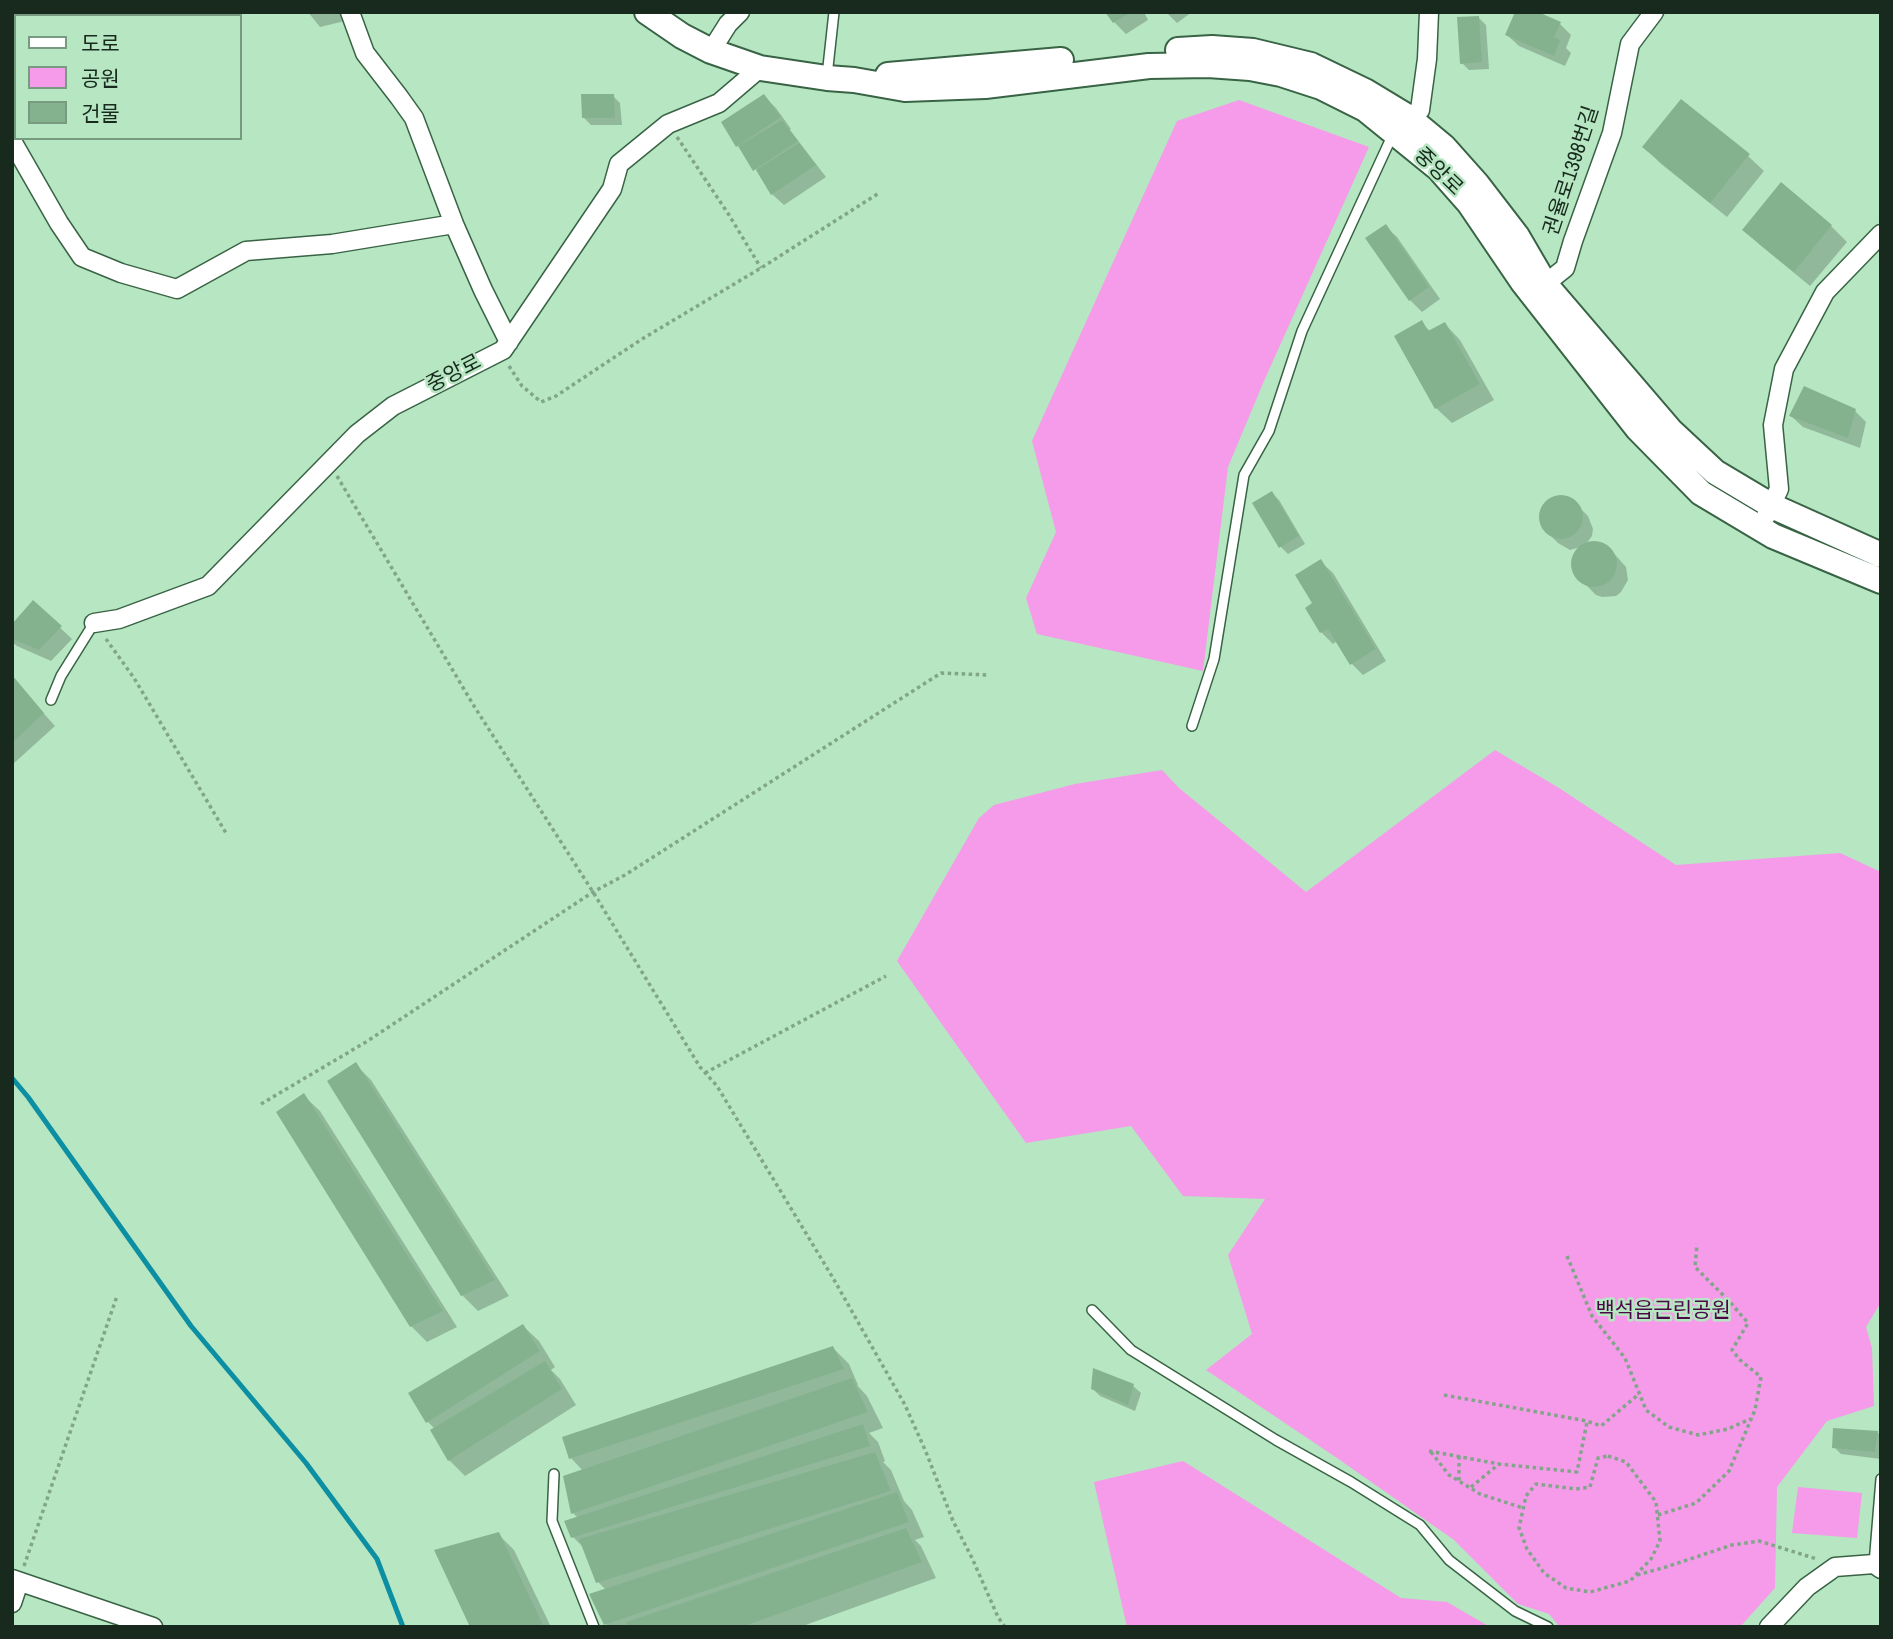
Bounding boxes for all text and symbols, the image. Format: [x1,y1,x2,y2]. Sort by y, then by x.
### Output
legend [14,14,242,140]
text: 도로 [81,29,120,58]
text: 공원 [81,64,120,93]
text: 건물 [81,99,120,128]
street label: 권율로1398번길 [1539,103,1605,239]
street label: 중앙로 [1408,143,1468,201]
street label: 중앙로 [422,350,486,398]
park label: 백석읍근린공원 [1595,1298,1731,1324]

